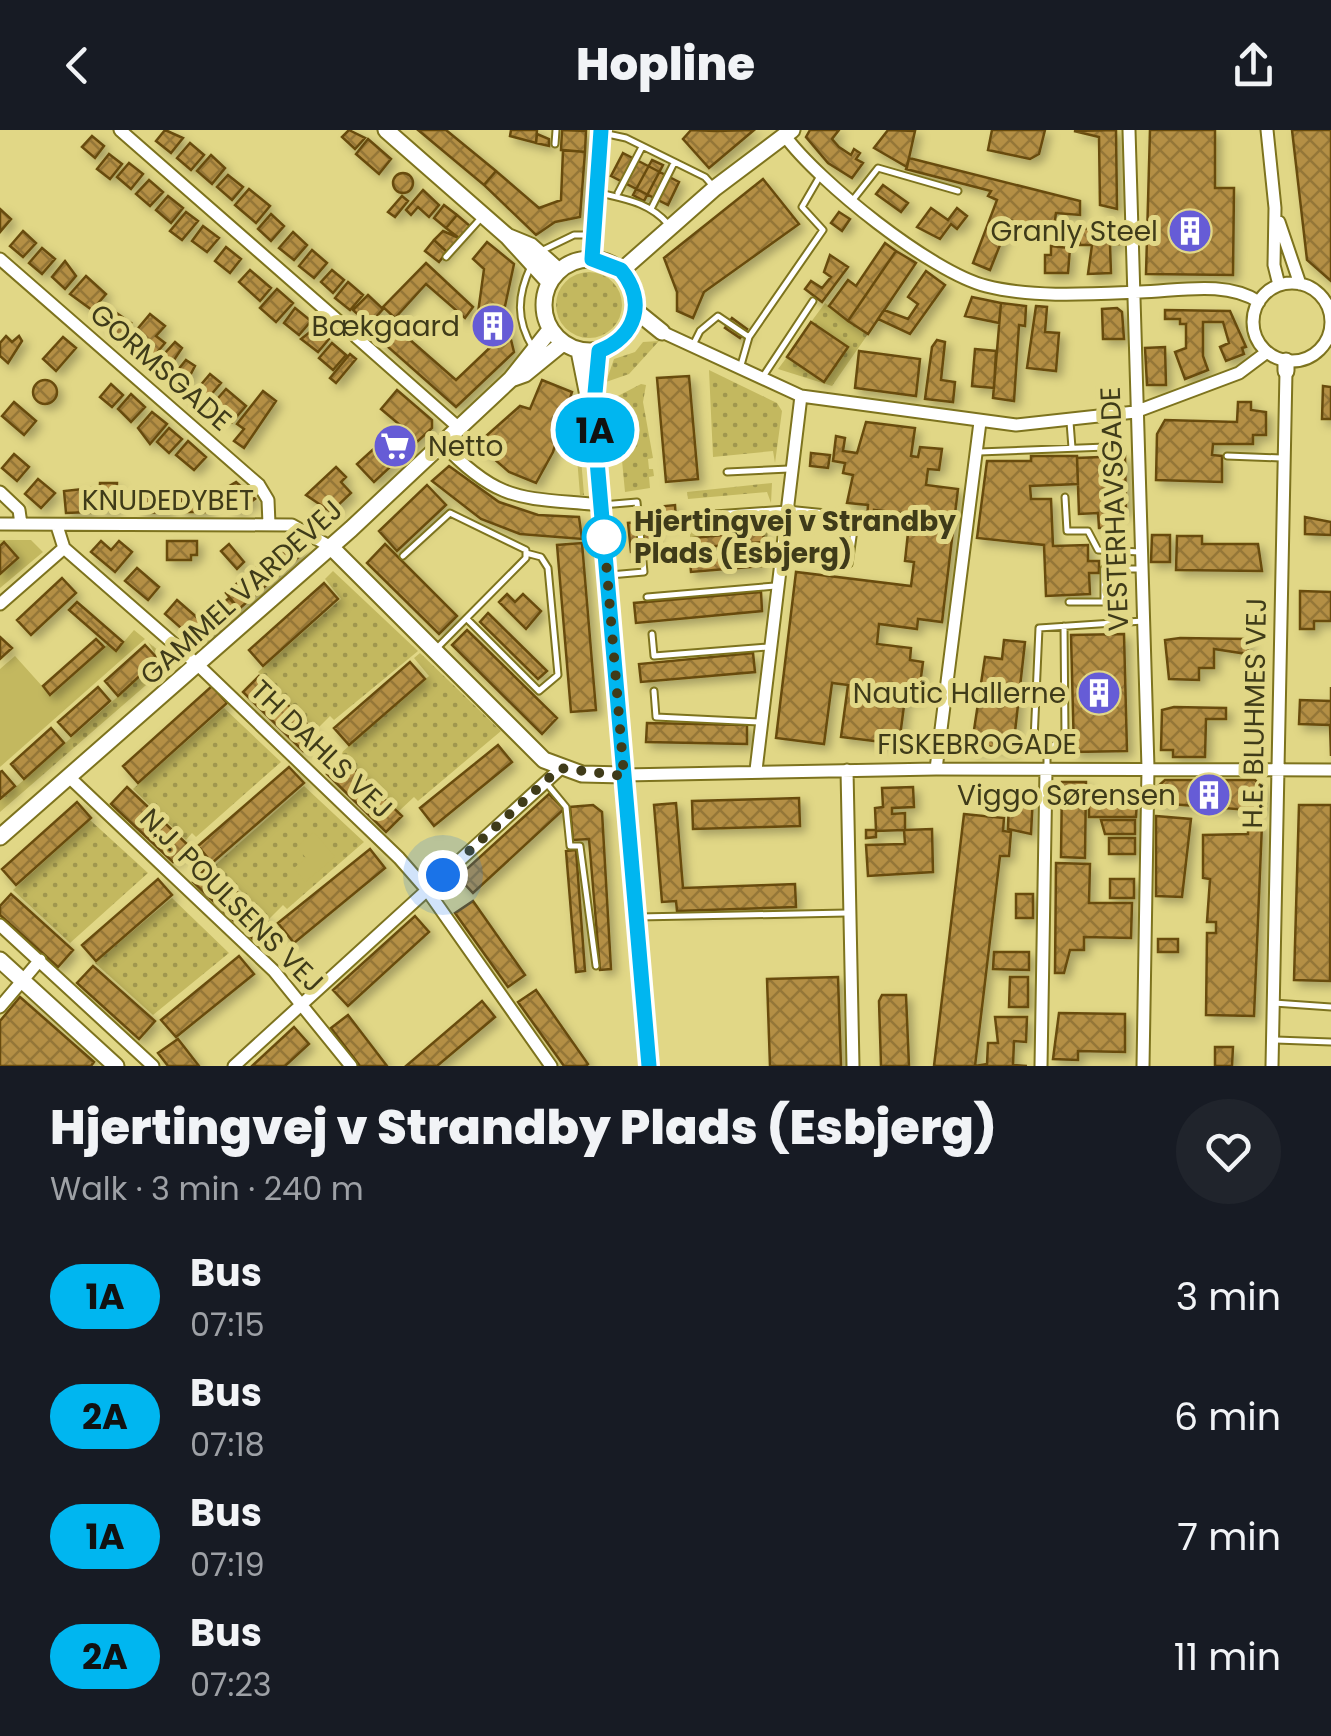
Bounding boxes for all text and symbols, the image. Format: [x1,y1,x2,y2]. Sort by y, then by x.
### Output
text: Hopline [576,33,755,96]
icon: back [50,38,105,93]
icon: share [1226,38,1281,93]
building icon: Granly Steel [1167,208,1213,254]
place label: Granly Steel [991,212,1158,251]
street label: GORMSGADE [81,295,240,440]
building icon: Bækgaard [470,303,516,349]
place label: Bækgaard [312,307,460,346]
street label: VESTERHAVSGADE [1091,386,1138,632]
line badge: 1A [550,398,640,462]
text: 1A [576,406,614,455]
supermarket icon: Netto [372,423,418,469]
place label: Netto [428,427,503,466]
street label: KNUDEDYBET [82,481,254,520]
street label: GAMMEL VARDEVEJ [132,491,351,694]
place label: Hjertingvej v Strandby Plads (Esbjerg) [634,502,956,573]
marker: Hjertingvej v Strandby Plads (Esbjerg) [583,516,625,558]
street label: H.E. BLUHMES VEJ [1233,597,1276,829]
building icon: Nautic Hallerne [1076,670,1122,716]
street label: TH DAHLS VEJ [242,671,401,827]
place label: Nautic Hallerne [853,674,1066,713]
street label: FISKEBROGADE [877,725,1077,764]
building icon: Viggo Sørensen [1186,772,1232,818]
place label: Viggo Sørensen [957,776,1176,815]
street label: N.J. POULSENS VEJ [131,800,332,1001]
your location [418,850,468,900]
text: Hjertingvej v Strandby Plads (Esbjerg) [50,1094,997,1161]
button: heart [1176,1099,1281,1204]
text: Walk · 3 min · 240 m [50,1166,364,1211]
text: Bus [190,1246,262,1299]
text: 3 min [1176,1270,1281,1323]
text: 1A [86,1272,124,1321]
text: 07:15 [190,1302,265,1347]
text: Bus [190,1366,262,1419]
text: 6 min [1174,1390,1281,1443]
text: 2A [82,1392,128,1441]
text: 07:18 [190,1422,265,1467]
text: Bus [190,1486,262,1539]
text: 7 min [1177,1510,1281,1563]
text: 1A [86,1512,124,1561]
text: 07:19 [190,1542,265,1587]
text: Bus [190,1606,262,1659]
text: 11 min [1174,1630,1281,1683]
text: 2A [82,1632,128,1681]
text: 07:23 [190,1662,272,1707]

